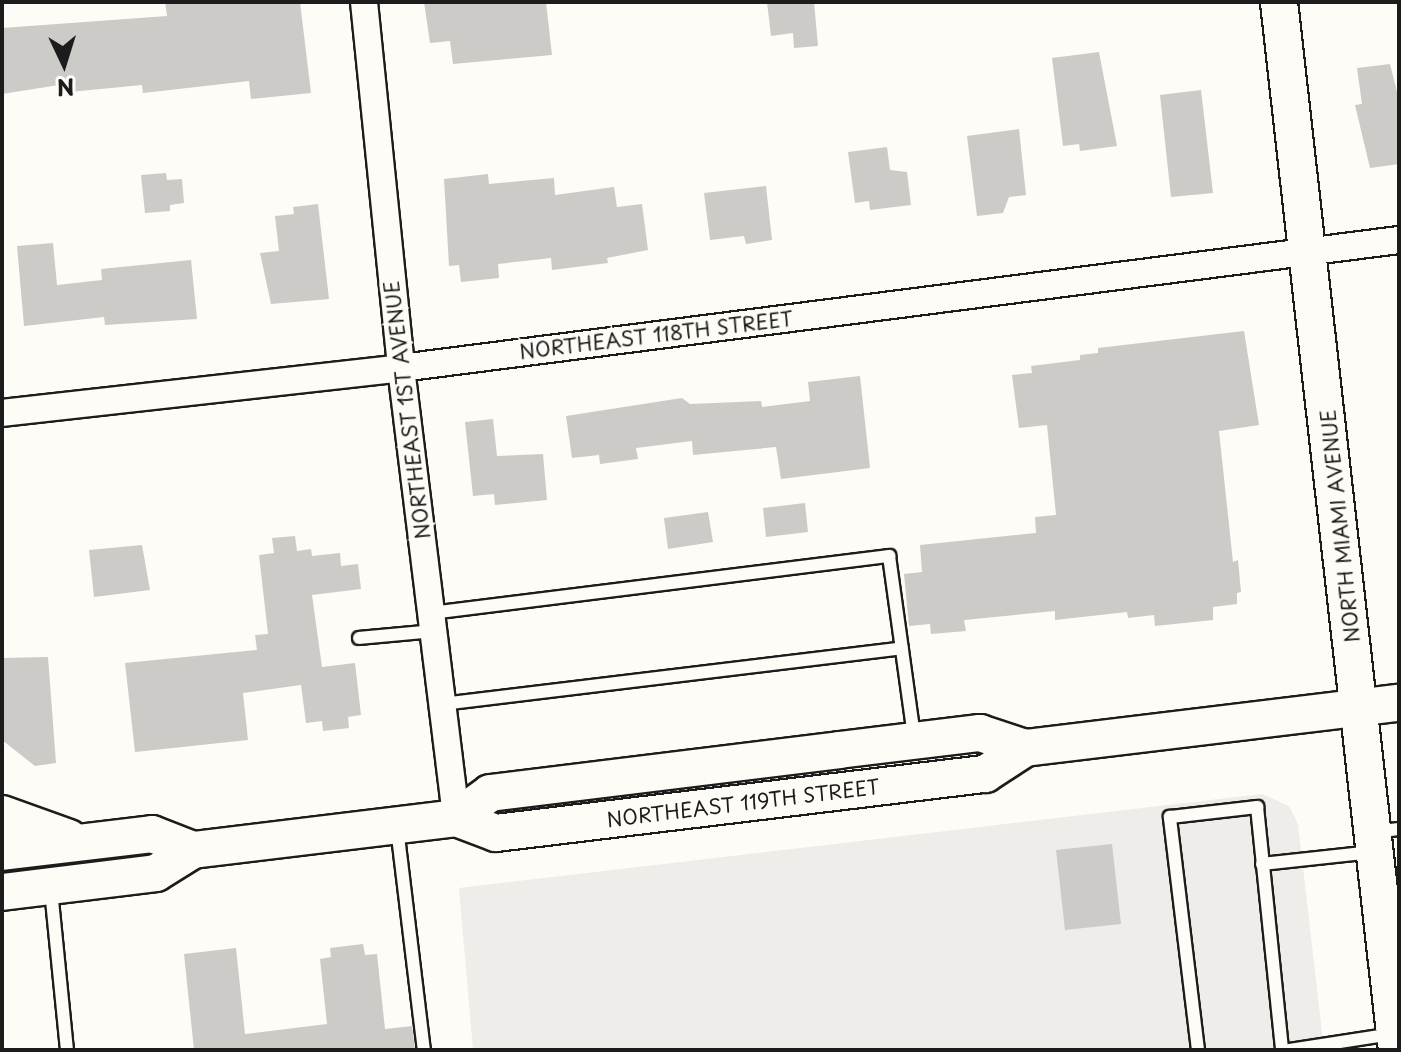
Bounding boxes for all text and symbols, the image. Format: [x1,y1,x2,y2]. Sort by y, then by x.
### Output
north arrow [24,24,104,104]
text: N [56,71,76,106]
street label: NORTHEAST 1ST AVENUE [379,280,435,540]
street label: NORTHEAST 118TH STREET [518,306,794,364]
street label: NORTH MIAMI AVENUE [1316,407,1364,645]
street label: NORTHEAST 119TH STREET [605,774,881,832]

